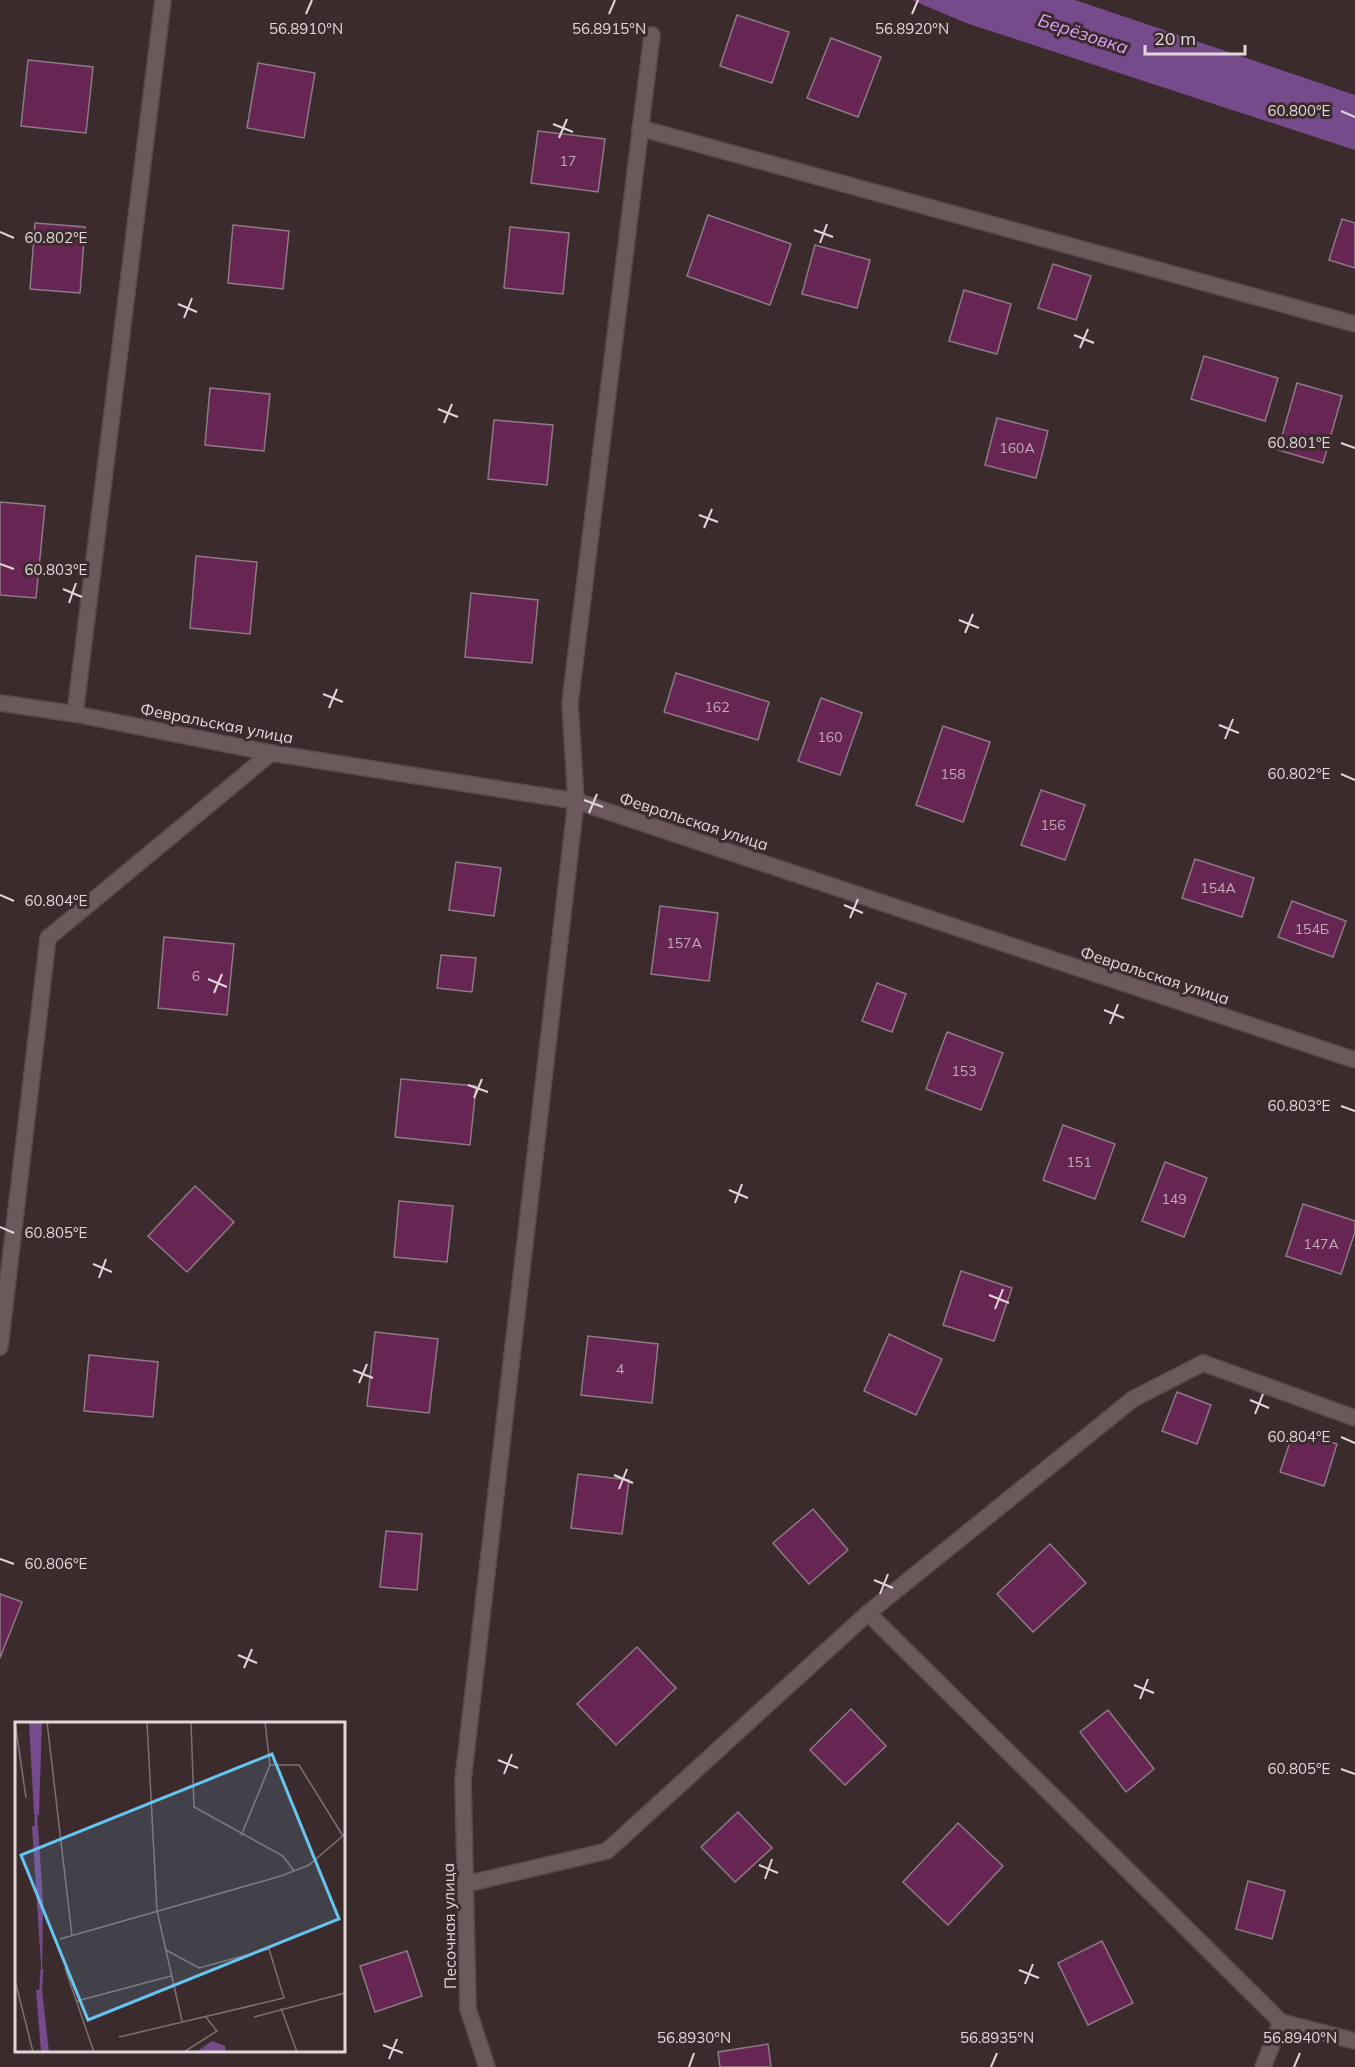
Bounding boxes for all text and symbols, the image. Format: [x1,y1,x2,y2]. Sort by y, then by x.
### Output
water label: Берёзовка [1035,8,1131,59]
scale bar [1145,18,1246,56]
text: 56.8910°N [269,19,343,38]
text: 56.8915°N [572,19,646,38]
text: 56.8920°N [875,19,949,38]
text: 20 m [1154,27,1196,50]
text: 60.800°E [1268,101,1331,120]
house number: 17 [560,152,576,170]
text: 60.802°E [25,228,88,247]
text: 60.801°E [1268,433,1331,452]
house number: 160А [999,439,1035,457]
text: 60.803°E [25,560,88,579]
street label: Февральская улица [139,698,295,748]
house number: 162 [704,698,730,716]
house number: 160 [817,728,843,746]
text: 60.802°E [1268,764,1331,783]
house number: 158 [940,765,966,783]
street label: Февральская улица [617,787,771,855]
house number: 156 [1040,816,1066,834]
house number: 154А [1200,879,1236,897]
text: 60.804°E [25,891,88,910]
house number: 154Б [1295,920,1329,938]
house number: 157А [666,934,702,952]
street label: Февральская улица [1078,941,1232,1009]
house number: 6 [192,967,200,985]
house number: 153 [951,1062,977,1080]
text: 60.803°E [1268,1096,1331,1115]
house number: 151 [1066,1153,1092,1171]
house number: 149 [1161,1190,1187,1208]
text: 60.805°E [25,1223,88,1242]
house number: 147А [1303,1235,1339,1253]
house number: 4 [616,1360,625,1378]
text: 60.804°E [1268,1427,1331,1446]
text: 60.806°E [25,1554,88,1573]
inset map [15,1722,345,2052]
text: 60.805°E [1268,1759,1331,1778]
street label: Песочная улица [438,1863,460,1989]
text: 56.8930°N [657,2028,731,2047]
text: 56.8935°N [960,2028,1034,2047]
text: 56.8940°N [1263,2028,1337,2047]

